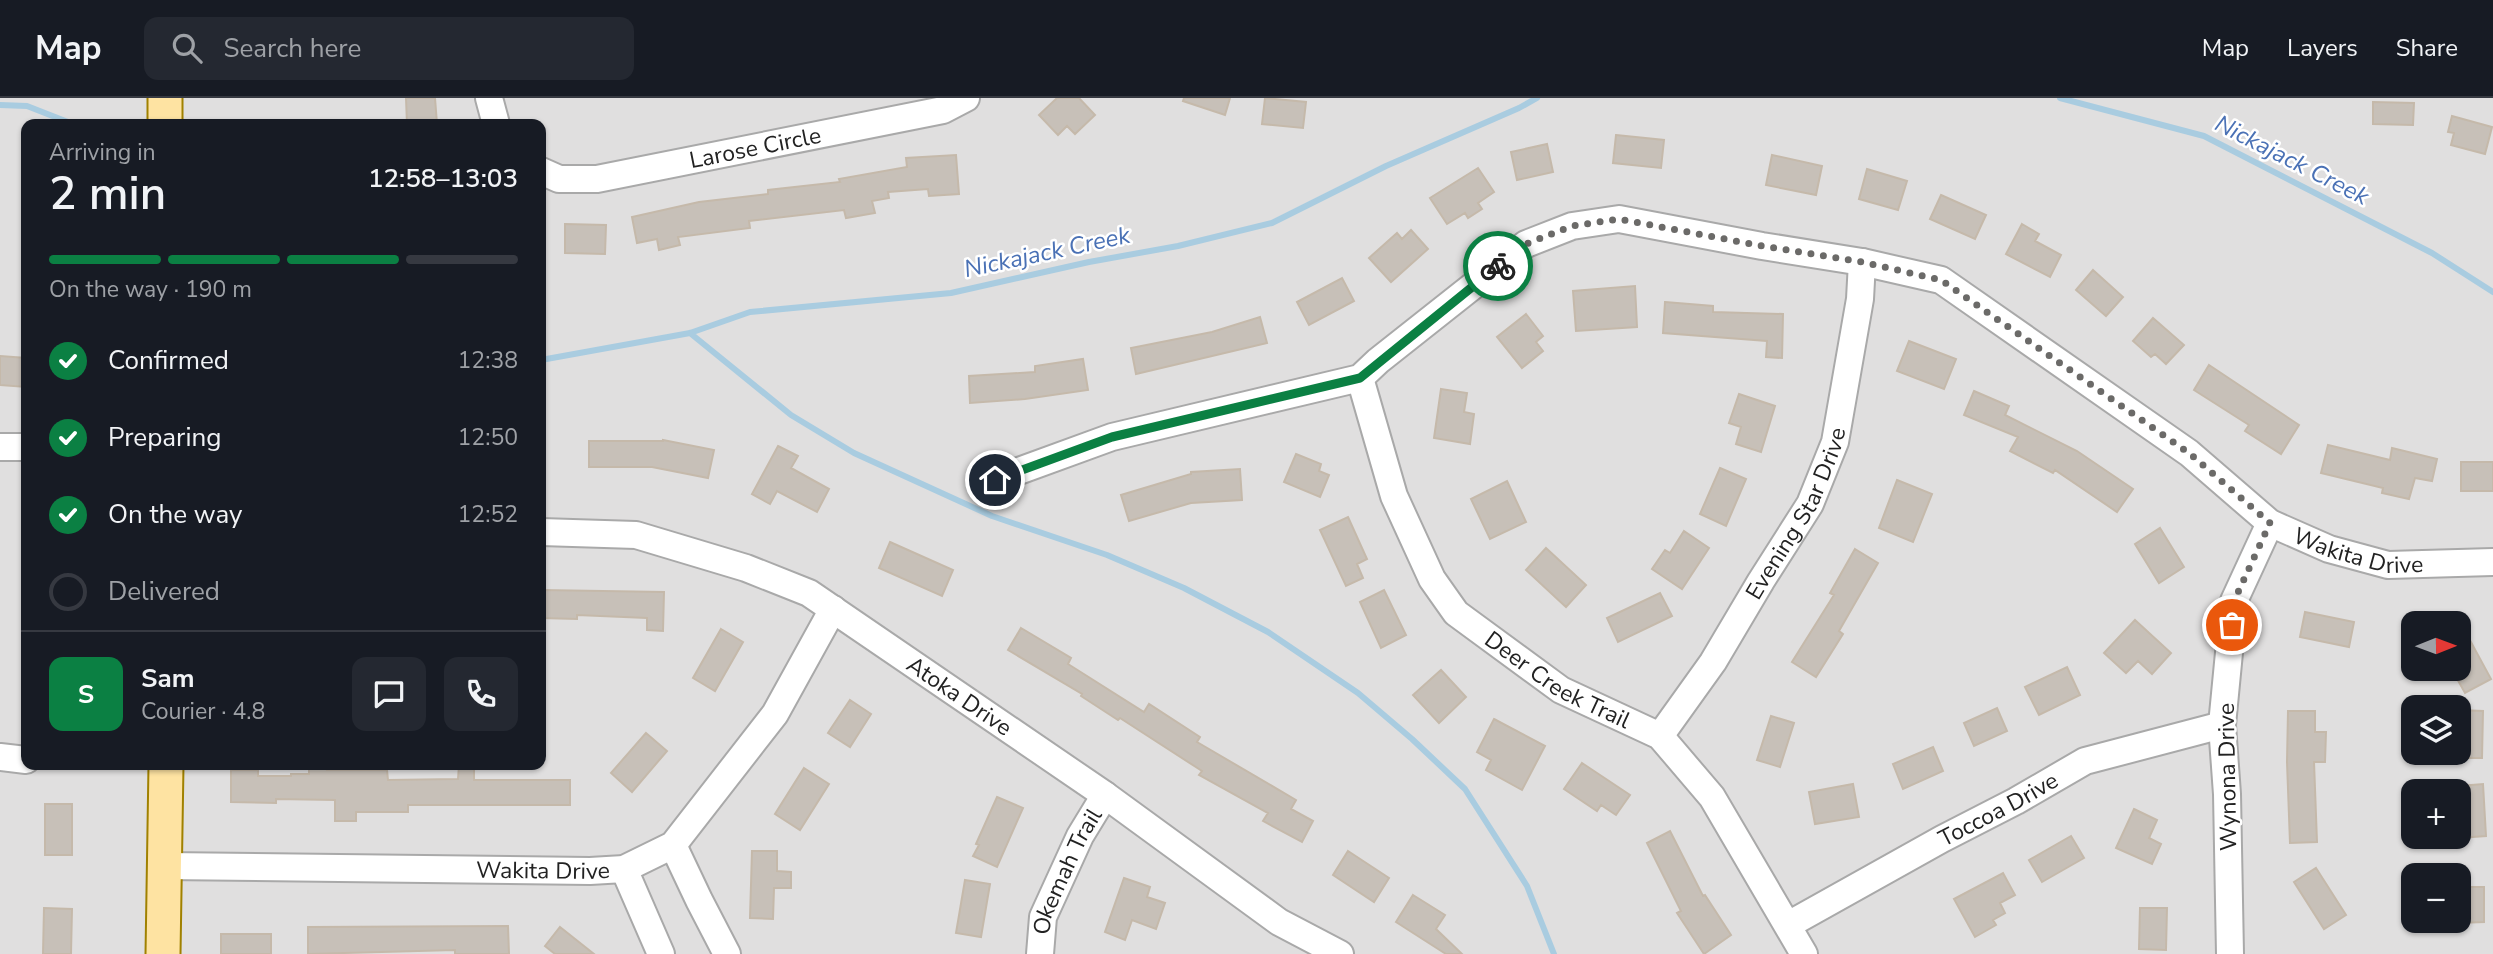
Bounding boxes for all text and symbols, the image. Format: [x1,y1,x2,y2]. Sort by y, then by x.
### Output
search box [144,17,634,80]
text: Map [35,26,102,71]
icon: search [168,29,206,67]
text: Search here [224,31,361,66]
text: Map [2202,32,2249,64]
text: Layers [2287,32,2358,64]
text: Share [2396,32,2458,64]
water label: Nickajack Creek [2210,107,2375,213]
street label: Larose Circle [687,120,824,176]
text: Arriving in [49,137,156,168]
text: 12:58–13:03 [368,161,518,196]
text: 2 min [49,162,166,225]
water label: Nickajack Creek [961,219,1134,285]
courier [1463,231,1533,301]
icon: bike [1479,247,1517,285]
text: On the way · 190 m [49,274,252,305]
icon: check [49,342,87,380]
text: Confirmed [108,343,229,378]
text: 12:38 [458,345,518,376]
icon: check [49,419,87,457]
text: Preparing [108,420,221,455]
text: 12:50 [458,422,518,453]
street label: Evening Star Drive [1739,425,1853,605]
pin [965,450,1025,510]
icon: home [976,461,1014,499]
icon: check [49,496,87,534]
text: On the way [108,497,242,532]
text: 12:52 [458,499,518,530]
street label: Wakita Drive [2288,520,2424,581]
text: Delivered [108,574,220,609]
pin [2202,595,2262,655]
icon: bag [2213,606,2251,644]
north arrow [2401,611,2471,681]
map controls [2401,611,2471,933]
street label: Deer Creek Trail [1478,624,1636,736]
street label: Atoka Drive [900,649,1018,743]
button: chat [352,657,426,731]
button: phone [444,657,518,731]
text: Sam [141,661,194,696]
text: S [78,677,94,712]
button: layers [2401,695,2471,765]
text: Courier · 4.8 [141,696,265,727]
street label: Wynona Drive [2211,703,2244,851]
street label: Toccoa Drive [1933,765,2064,854]
button: + [2401,779,2471,849]
street label: Okemah Trail [1027,802,1109,936]
street label: Wakita Drive [476,855,611,887]
button: − [2401,863,2471,933]

